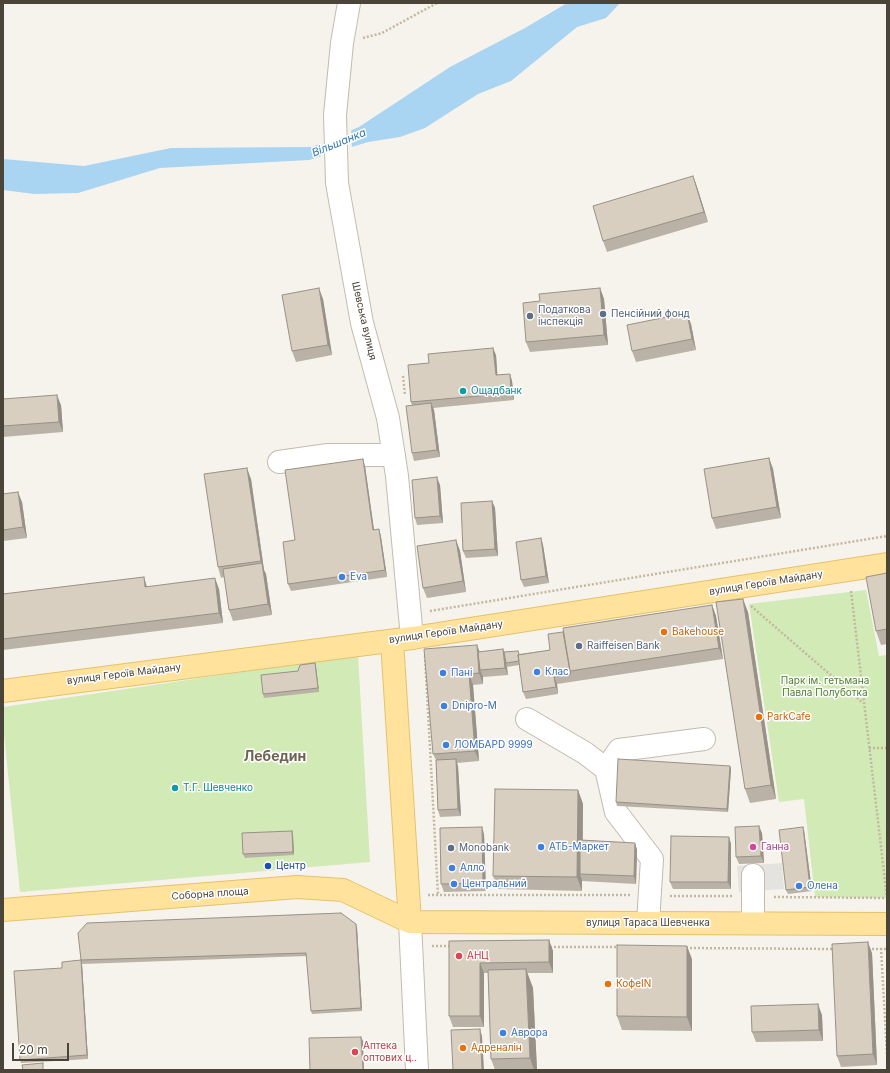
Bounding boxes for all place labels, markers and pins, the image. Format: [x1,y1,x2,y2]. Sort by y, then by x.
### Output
place label: Податкова інспекція [538,304,591,328]
place label: Пенсійний фонд [611,308,690,320]
marker: Пенсійний фонд [598,309,608,319]
marker: Податкова інспекція [525,311,535,321]
place label: Ощадбанк [471,385,522,397]
marker: Ощадбанк [458,386,468,396]
place label: Eva [350,571,367,583]
marker: Eva [337,572,347,582]
place label: Bakehouse [672,626,724,638]
marker: Bakehouse [659,627,669,637]
place label: Raiffeisen Bank [587,640,660,652]
marker: Raiffeisen Bank [574,641,584,651]
place label: Клас [545,666,569,678]
place label: Пані [451,667,472,679]
marker: Клас [532,667,542,677]
marker: Пані [438,668,448,678]
place label: Dnipro-M [452,700,497,712]
marker: Dnipro-M [439,701,449,711]
place label: ParkCafe [767,711,811,723]
marker: ParkCafe [754,712,764,722]
place label: ЛОМБАРD 9999 [454,739,533,751]
marker: ЛОМБАРD 9999 [441,740,451,750]
place label: Т.Г. Шевченко [183,782,253,794]
marker: Т.Г. Шевченко [170,783,180,793]
place label: АТБ-Маркет [549,841,609,853]
place label: Ганна [761,841,789,853]
place label: Monobank [459,842,509,854]
marker: АТБ-Маркет [536,842,546,852]
marker: Ганна [748,842,758,852]
marker: Monobank [446,843,456,853]
place label: Центр [276,860,306,872]
marker: Центр [263,861,273,871]
place label: Алло [460,862,484,874]
marker: Алло [447,863,457,873]
place label: Центральний [462,878,527,890]
marker: Центральний [449,879,459,889]
place label: Олена [807,880,838,892]
marker: Олена [794,881,804,891]
place label: АНЦ [467,950,489,962]
marker: АНЦ [454,951,464,961]
place label: КофеIN [616,978,651,990]
marker: КофеIN [603,979,613,989]
place label: Аврора [511,1027,548,1039]
marker: Аврора [498,1028,508,1038]
place label: Аптека оптових ц‥ [363,1040,417,1064]
place label: Адреналін [471,1042,522,1054]
marker: Адреналін [458,1043,468,1053]
marker: Аптека оптових ц‥ [350,1047,360,1057]

